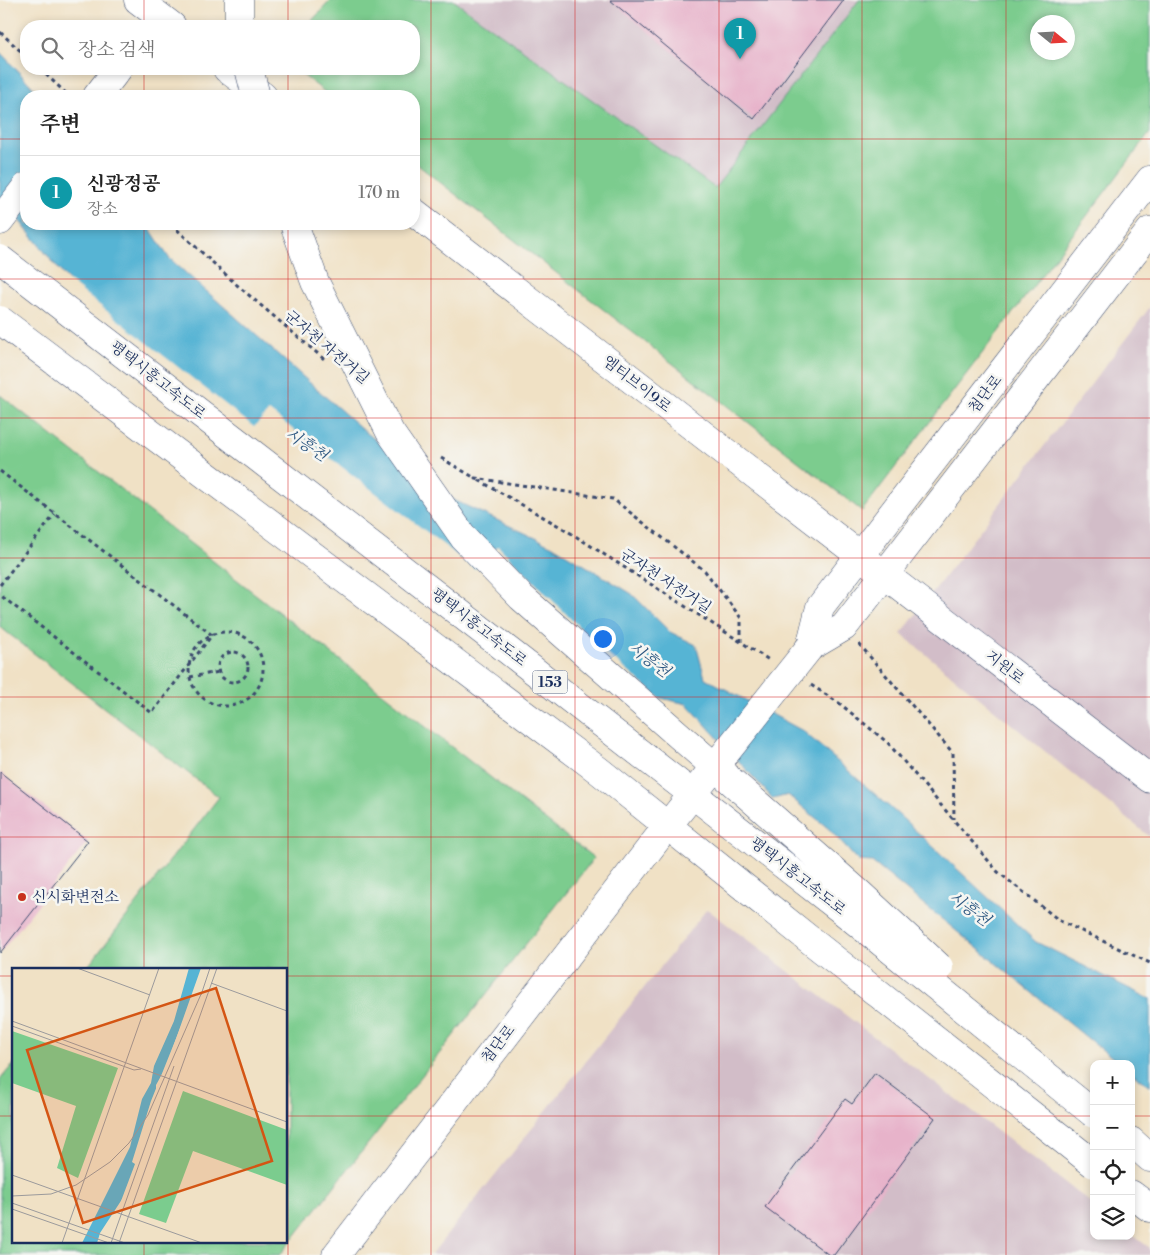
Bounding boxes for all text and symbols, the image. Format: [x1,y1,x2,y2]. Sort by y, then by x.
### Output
north arrow [1030,15,1075,60]
pin: 1 [724,18,756,59]
search box [20,20,420,75]
icon: search [38,34,66,62]
text: 장소 검색 [78,38,155,62]
text: 주변 [40,112,81,138]
text: 신광정공 [87,172,160,196]
text: 1 [52,183,60,203]
text: 170 m [358,183,400,203]
text: 장소 [87,199,118,219]
street label: 군자천 자전거길 [281,307,373,388]
street label: 평택시흥고속도로 [106,337,210,424]
street label: 엠티브이9로 [599,352,675,417]
street label: 첨단로 [965,371,1007,417]
water label: 시흥천 [282,424,333,467]
street label: 군자천 자전거길 [617,545,715,618]
street label: 평택시흥고속도로 [427,584,531,671]
your location [590,626,616,652]
water label: 시흥천 [625,638,675,683]
street label: 지원로 [982,647,1028,689]
road number: 153 [532,670,568,694]
street label: 평택시흥고속도로 [746,833,850,920]
water label: 시흥천 [945,887,995,931]
place label: 신시화변전소 [32,888,119,907]
marker: 신시화변전소 [16,891,28,903]
inset map [12,968,288,1242]
street label: 첨단로 [478,1021,520,1067]
map controls [1090,1060,1135,1240]
button: + [1090,1060,1135,1105]
button: − [1090,1105,1135,1150]
button: locate [1090,1150,1135,1195]
button: layers [1090,1195,1135,1240]

